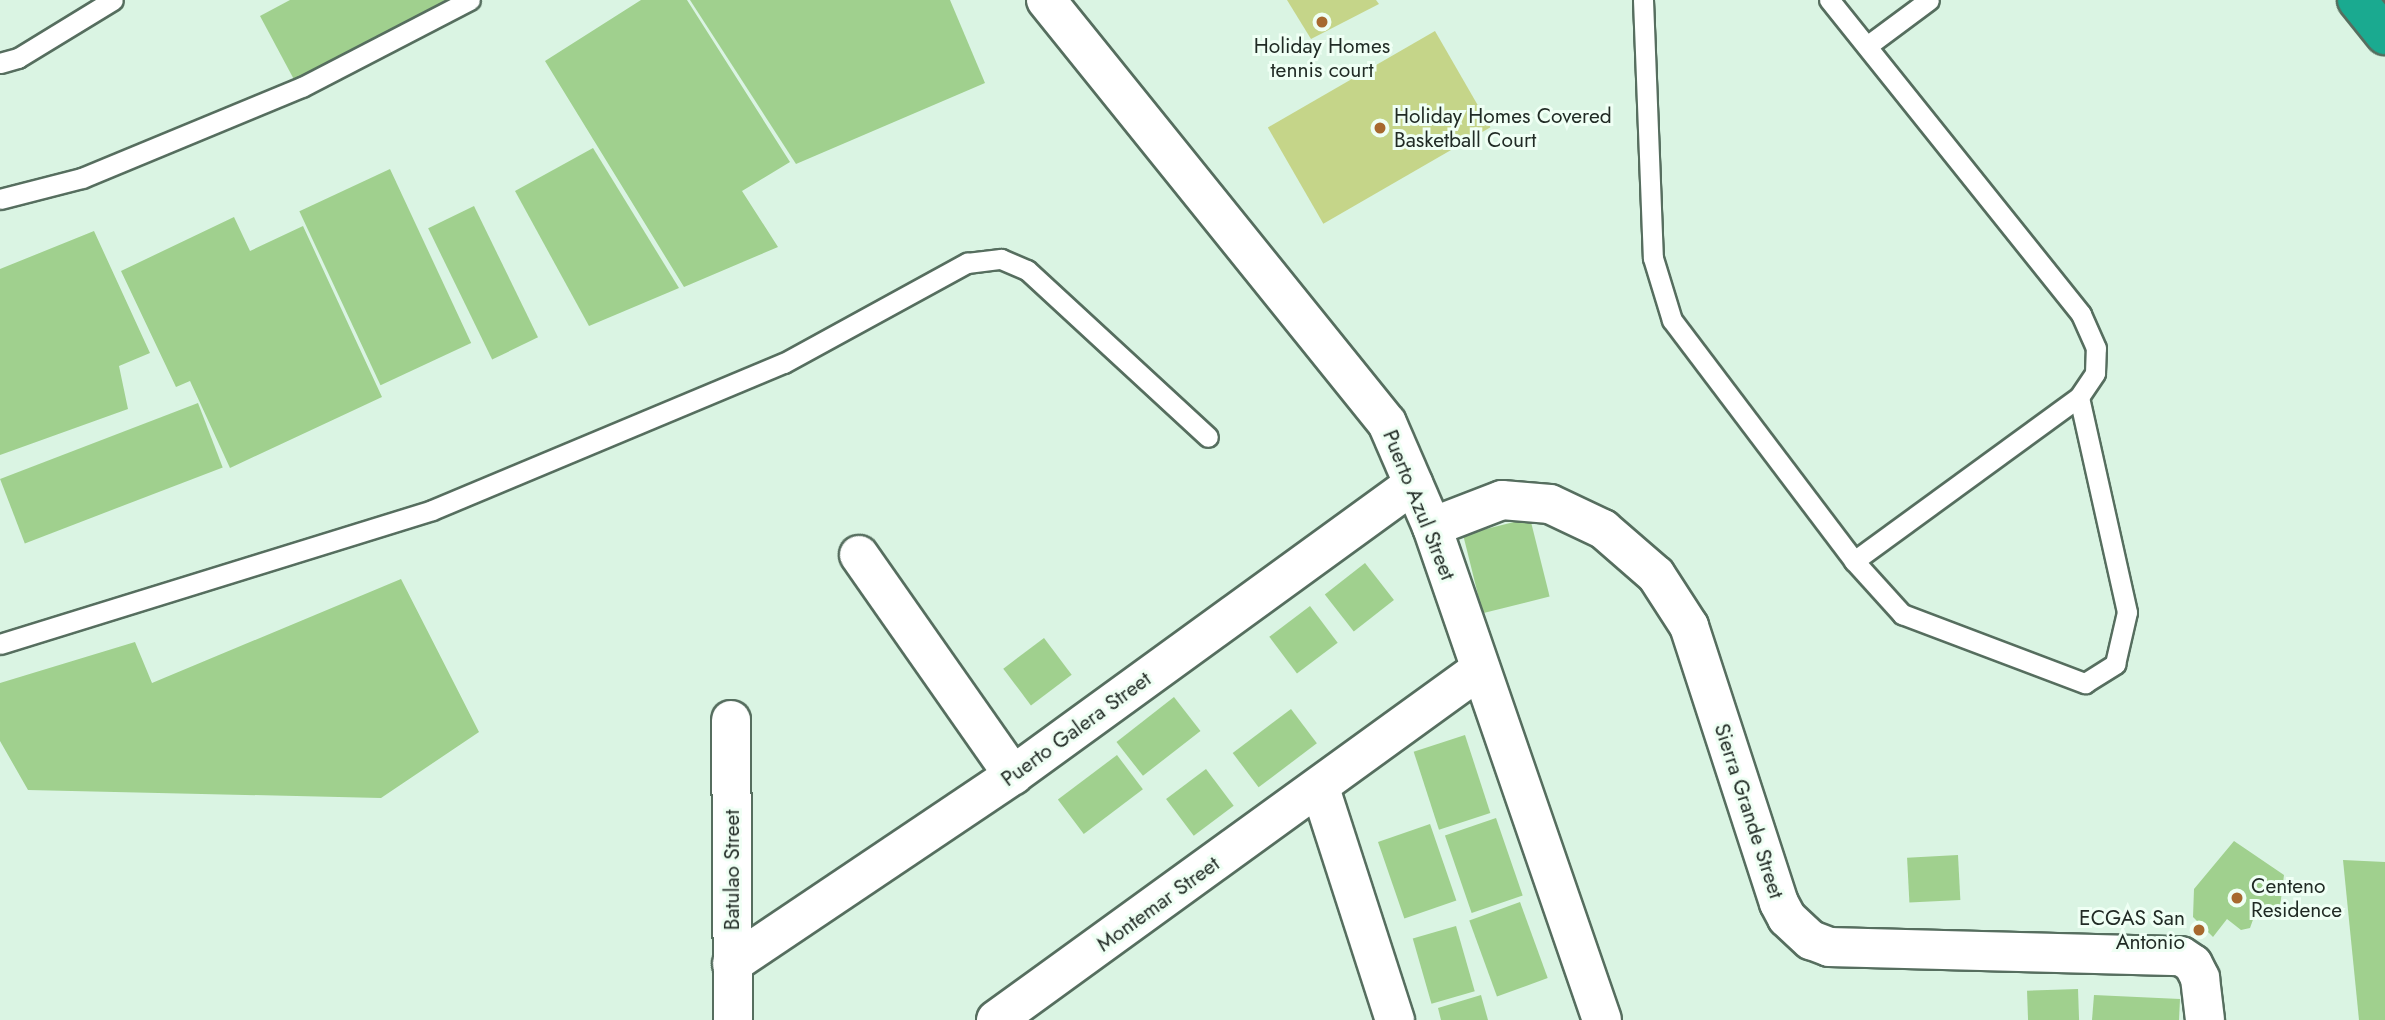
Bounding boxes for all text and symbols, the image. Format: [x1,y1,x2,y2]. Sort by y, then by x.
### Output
marker: Holiday Homes tennis court [1314,14,1330,30]
place label: Holiday Homes tennis court [1254,33,1390,83]
place label: Holiday Homes Covered Basketball Court [1394,103,1612,153]
marker: Holiday Homes Covered Basketball Court [1372,120,1388,136]
street label: Puerto Azul Street [1377,426,1461,584]
street label: Puerto Galera Street [996,666,1156,792]
street label: Sierra Grande Street [1709,720,1789,902]
street label: Batulao Street [719,810,745,930]
street label: Montemar Street [1092,851,1224,957]
place label: Centeno Residence [2251,873,2342,923]
marker: Centeno Residence [2229,890,2245,906]
place label: ECGAS San Antonio [2079,905,2185,955]
marker: ECGAS San Antonio [2191,922,2207,938]

